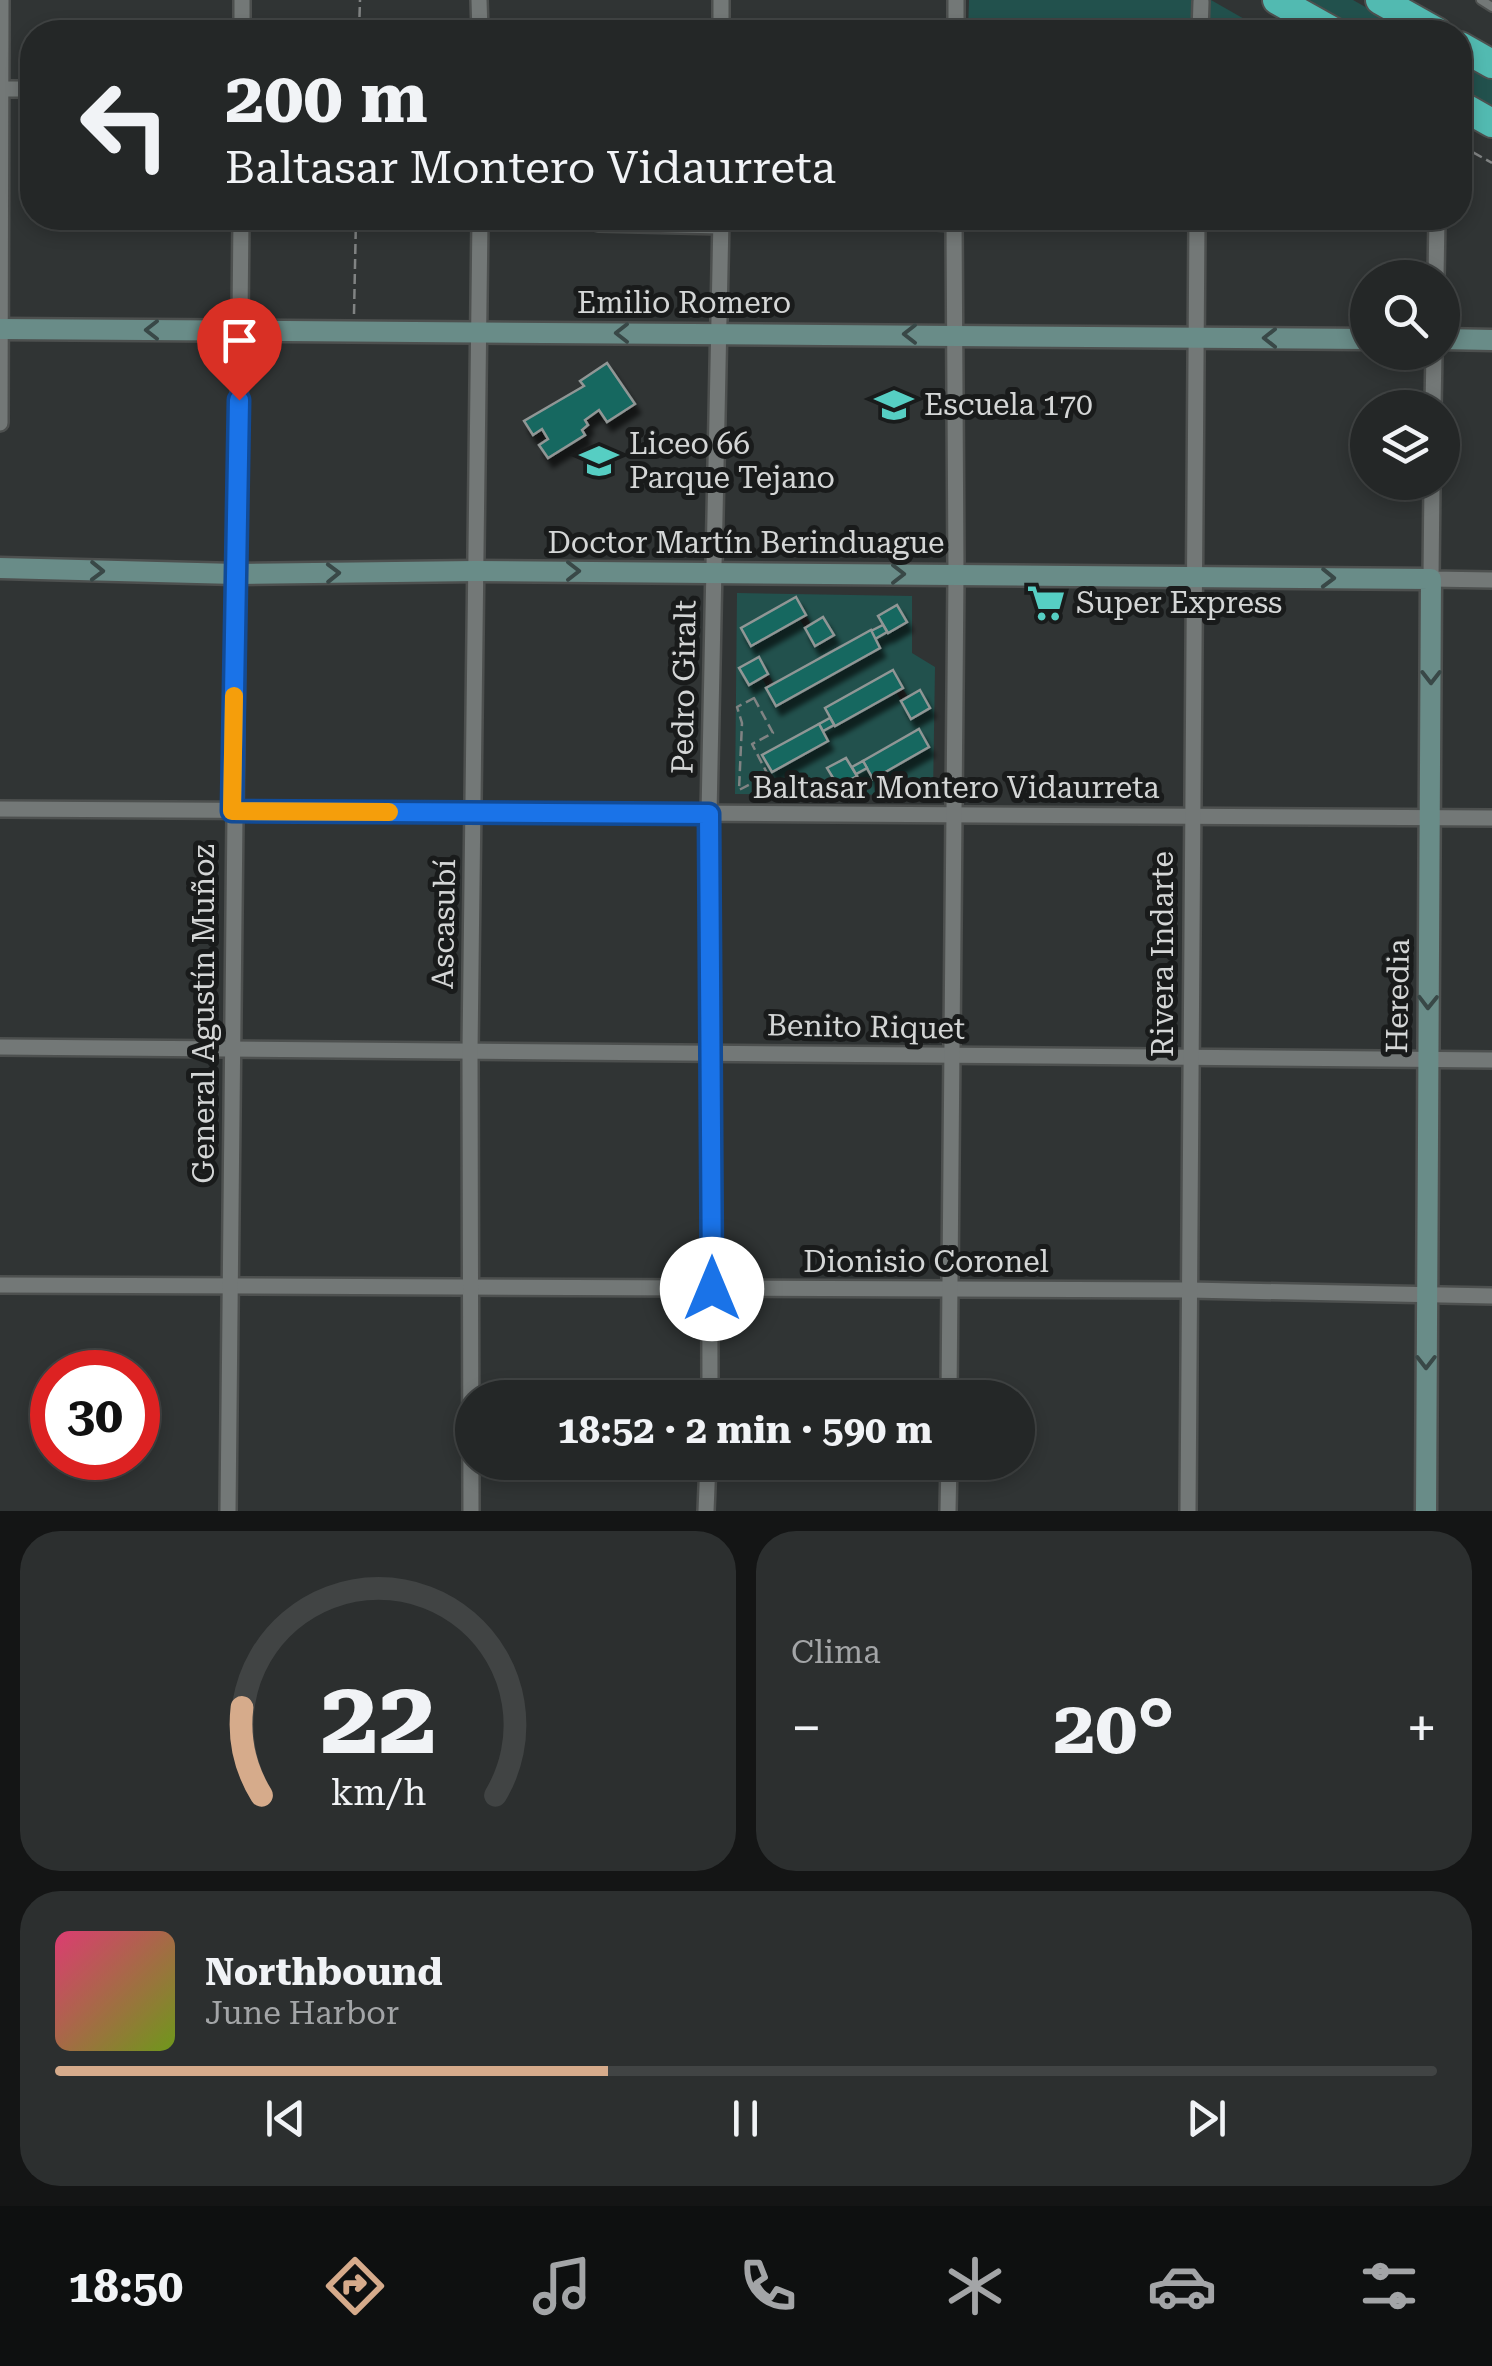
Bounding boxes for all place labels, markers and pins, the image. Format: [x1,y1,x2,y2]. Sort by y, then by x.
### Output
pin [197,298,282,401]
school or university icon: Escuela 170 [873,384,915,426]
place label: Escuela 170 [924,387,1093,422]
place label: Liceo 66 Parque Tejano [629,426,835,495]
school or university icon: Liceo 66 Parque Tejano [578,440,620,482]
supermarket icon: Super Express [1025,582,1067,624]
place label: Super Express [1076,585,1282,620]

